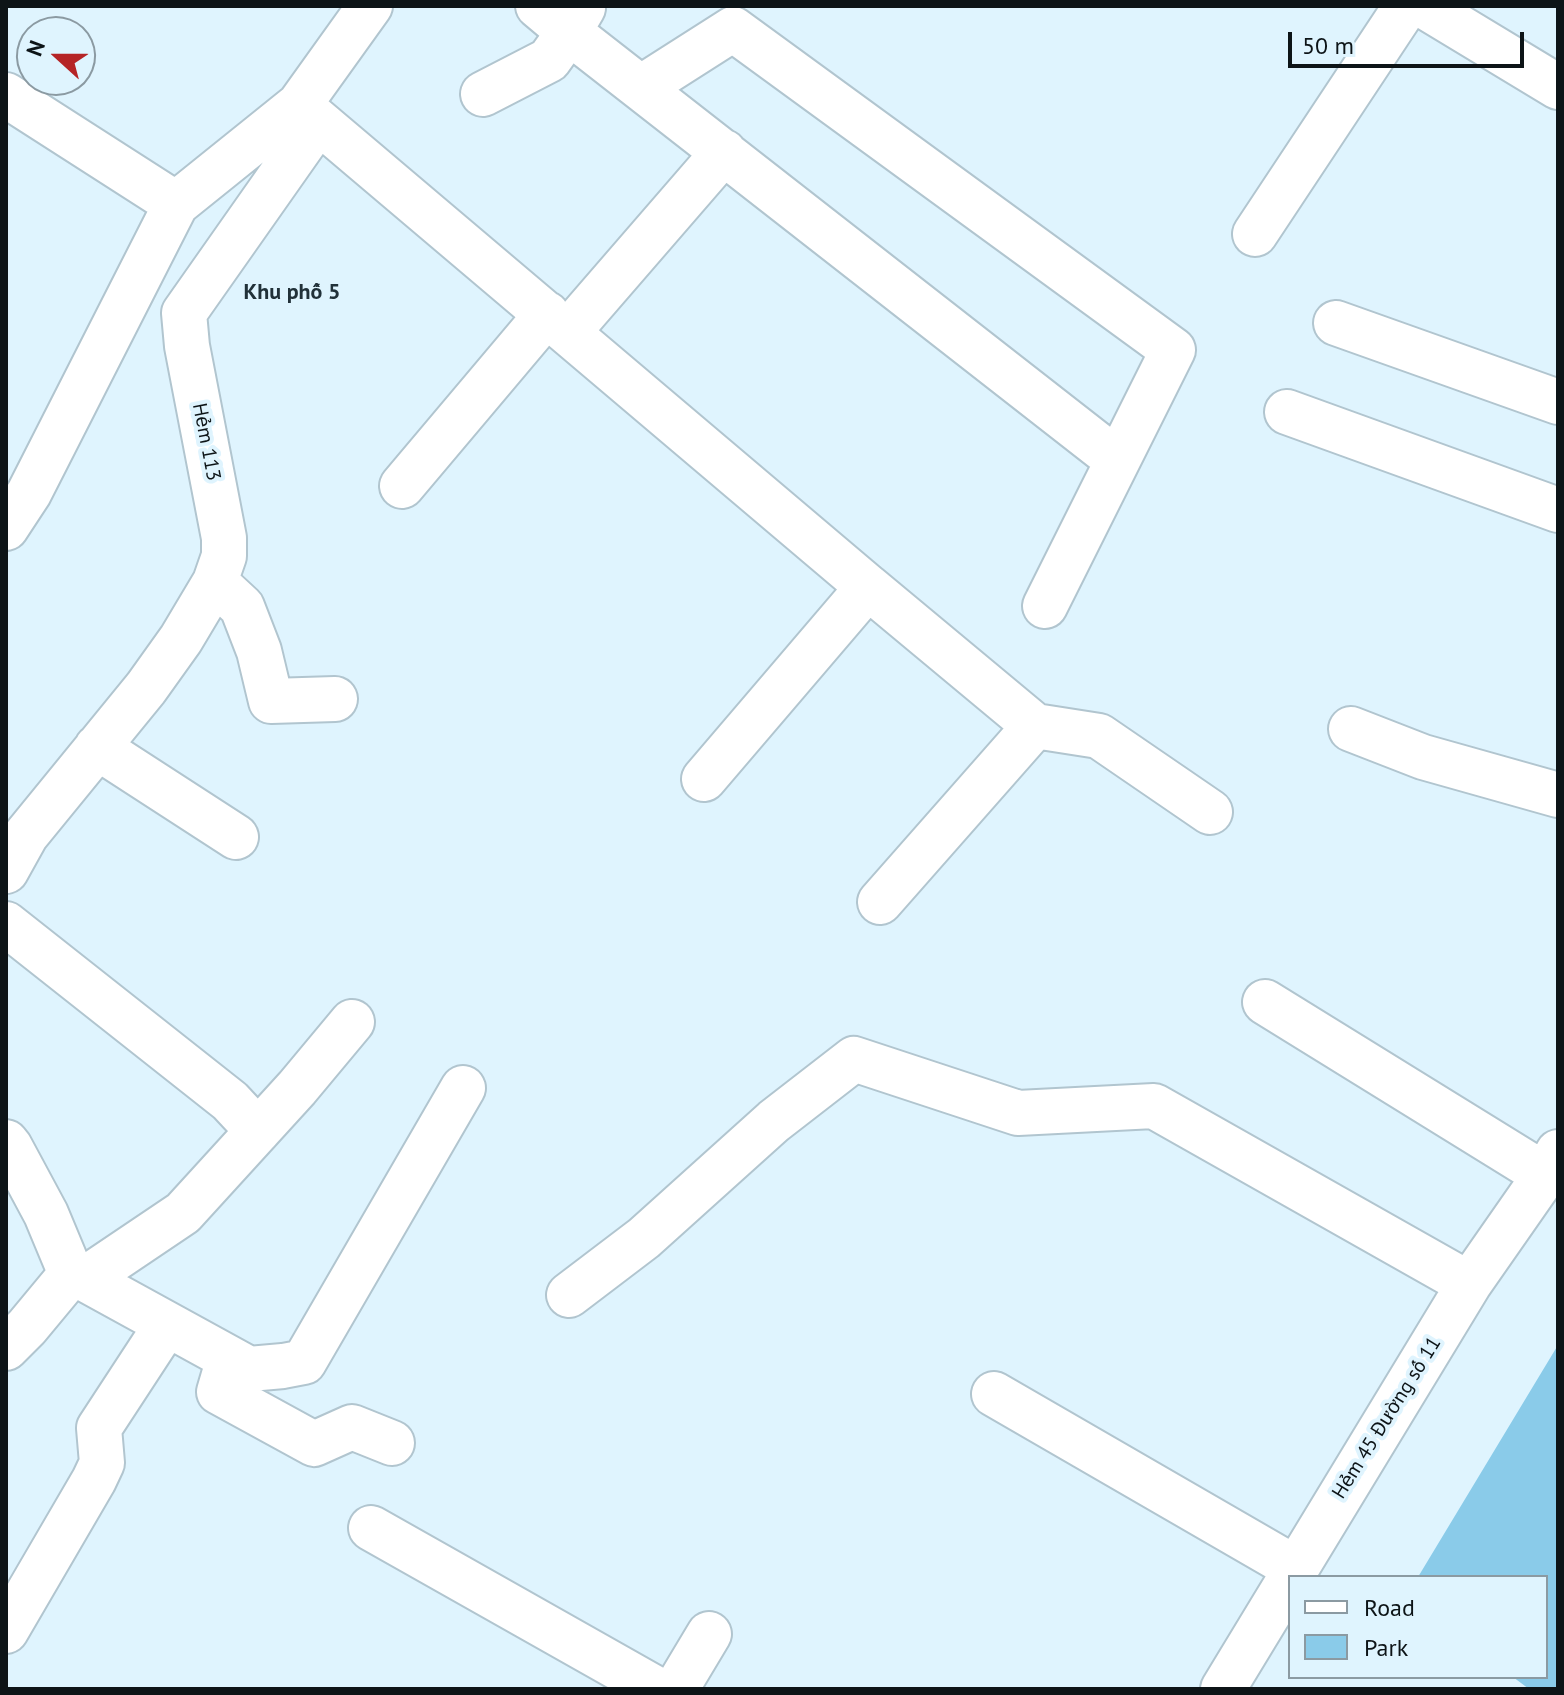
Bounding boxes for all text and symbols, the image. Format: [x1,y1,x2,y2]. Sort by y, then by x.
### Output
north arrow [16,16,96,96]
scale bar [1292,16,1528,66]
text: 50 m [1302,30,1354,61]
text: N [20,36,51,60]
district label: Khu phố 5 [244,280,340,306]
street label: Hẻm 113 [187,401,225,483]
street label: Hẻm 45 Đường số 11 [1327,1333,1447,1503]
legend [1288,1575,1548,1679]
text: Road [1364,1592,1415,1623]
text: Park [1364,1632,1408,1663]

